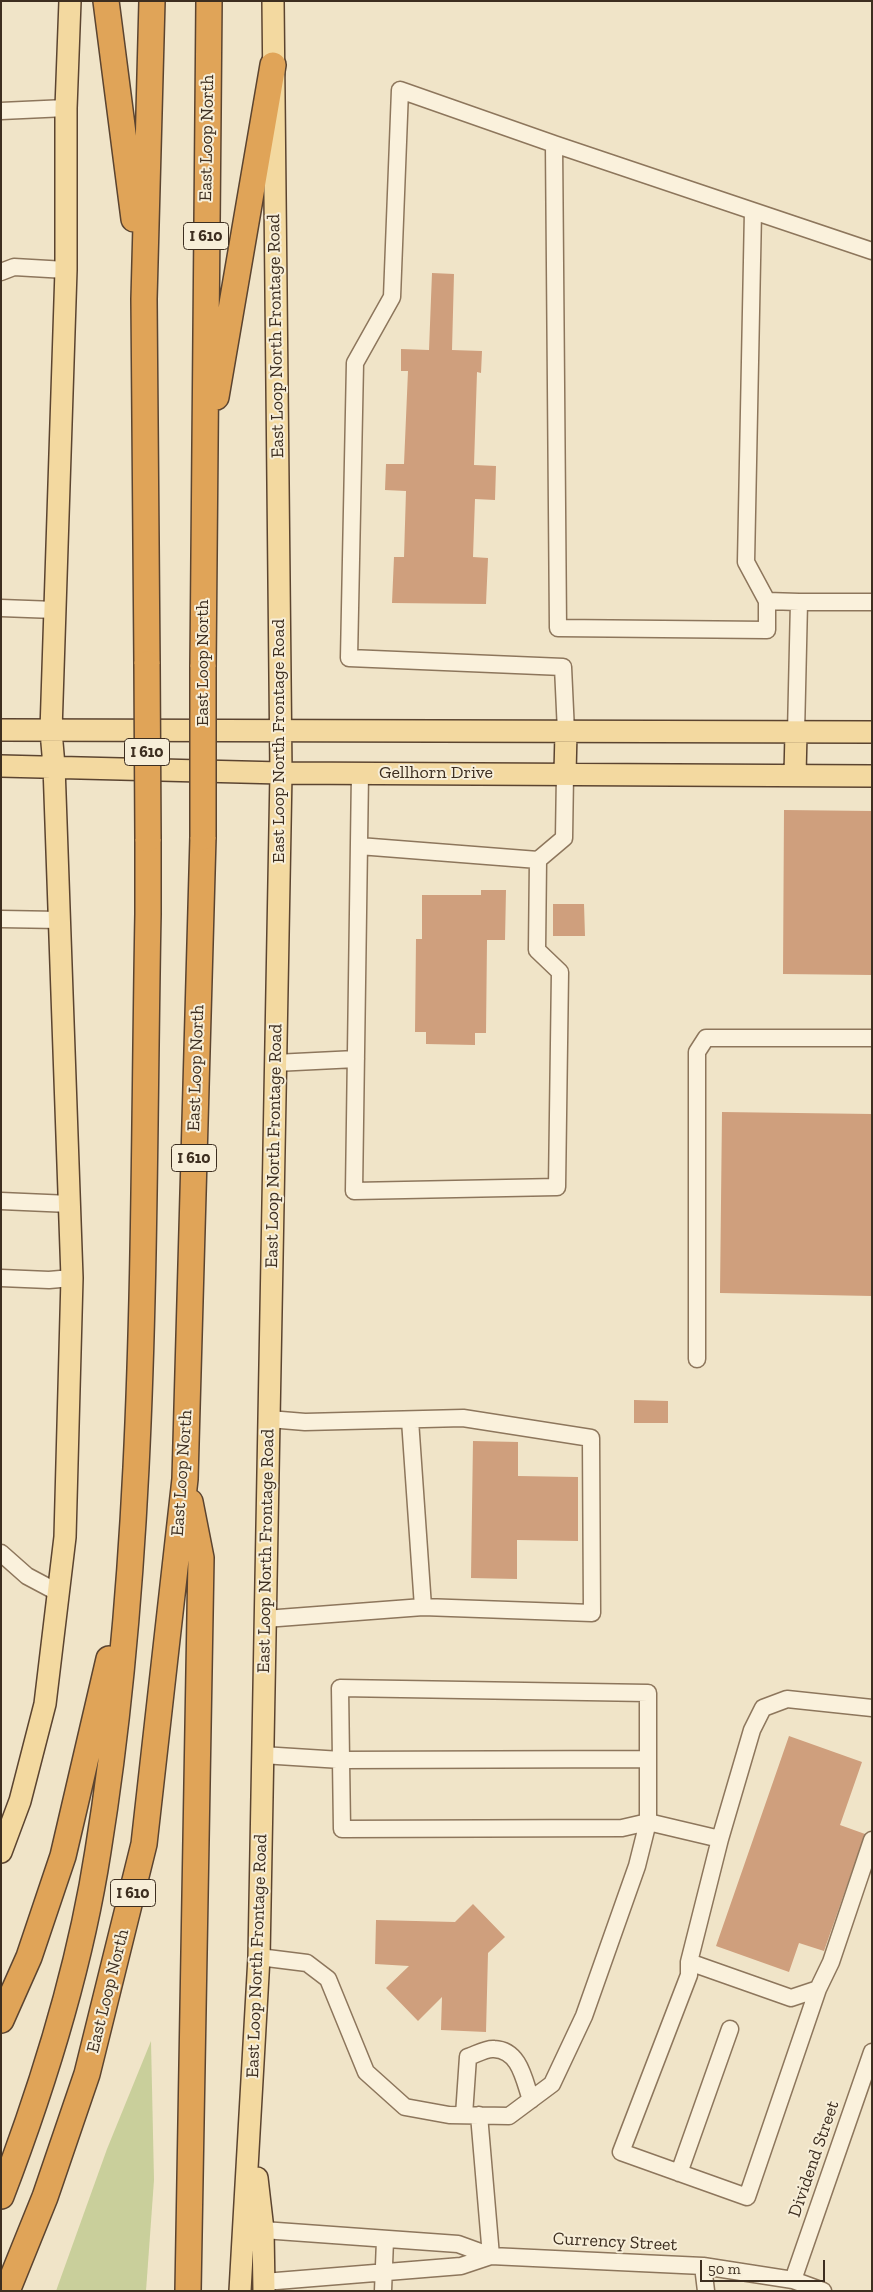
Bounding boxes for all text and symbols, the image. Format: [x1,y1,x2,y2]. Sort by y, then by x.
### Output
street label: East Loop North [195,75,219,201]
street label: East Loop North Frontage Road [263,214,289,458]
road number: I 610 [184,222,228,250]
street label: East Loop North [192,600,214,726]
street label: East Loop North Frontage Road [268,619,290,863]
road number: I 610 [124,739,170,766]
street label: Gellhorn Drive [379,762,493,784]
street label: East Loop North [183,1004,209,1132]
street label: East Loop North Frontage Road [261,1024,287,1268]
road number: I 610 [172,1144,216,1172]
street label: East Loop North [167,1409,197,1537]
street label: East Loop North Frontage Road [253,1429,279,1673]
street label: East Loop North Frontage Road [242,1834,272,2078]
road number: I 610 [110,1880,156,1906]
street label: East Loop North [82,1927,134,2055]
street label: Dividend Street [784,2098,844,2220]
street label: Currency Street [552,2228,678,2256]
scale bar [703,2250,828,2282]
text: 50 m [708,2260,741,2278]

